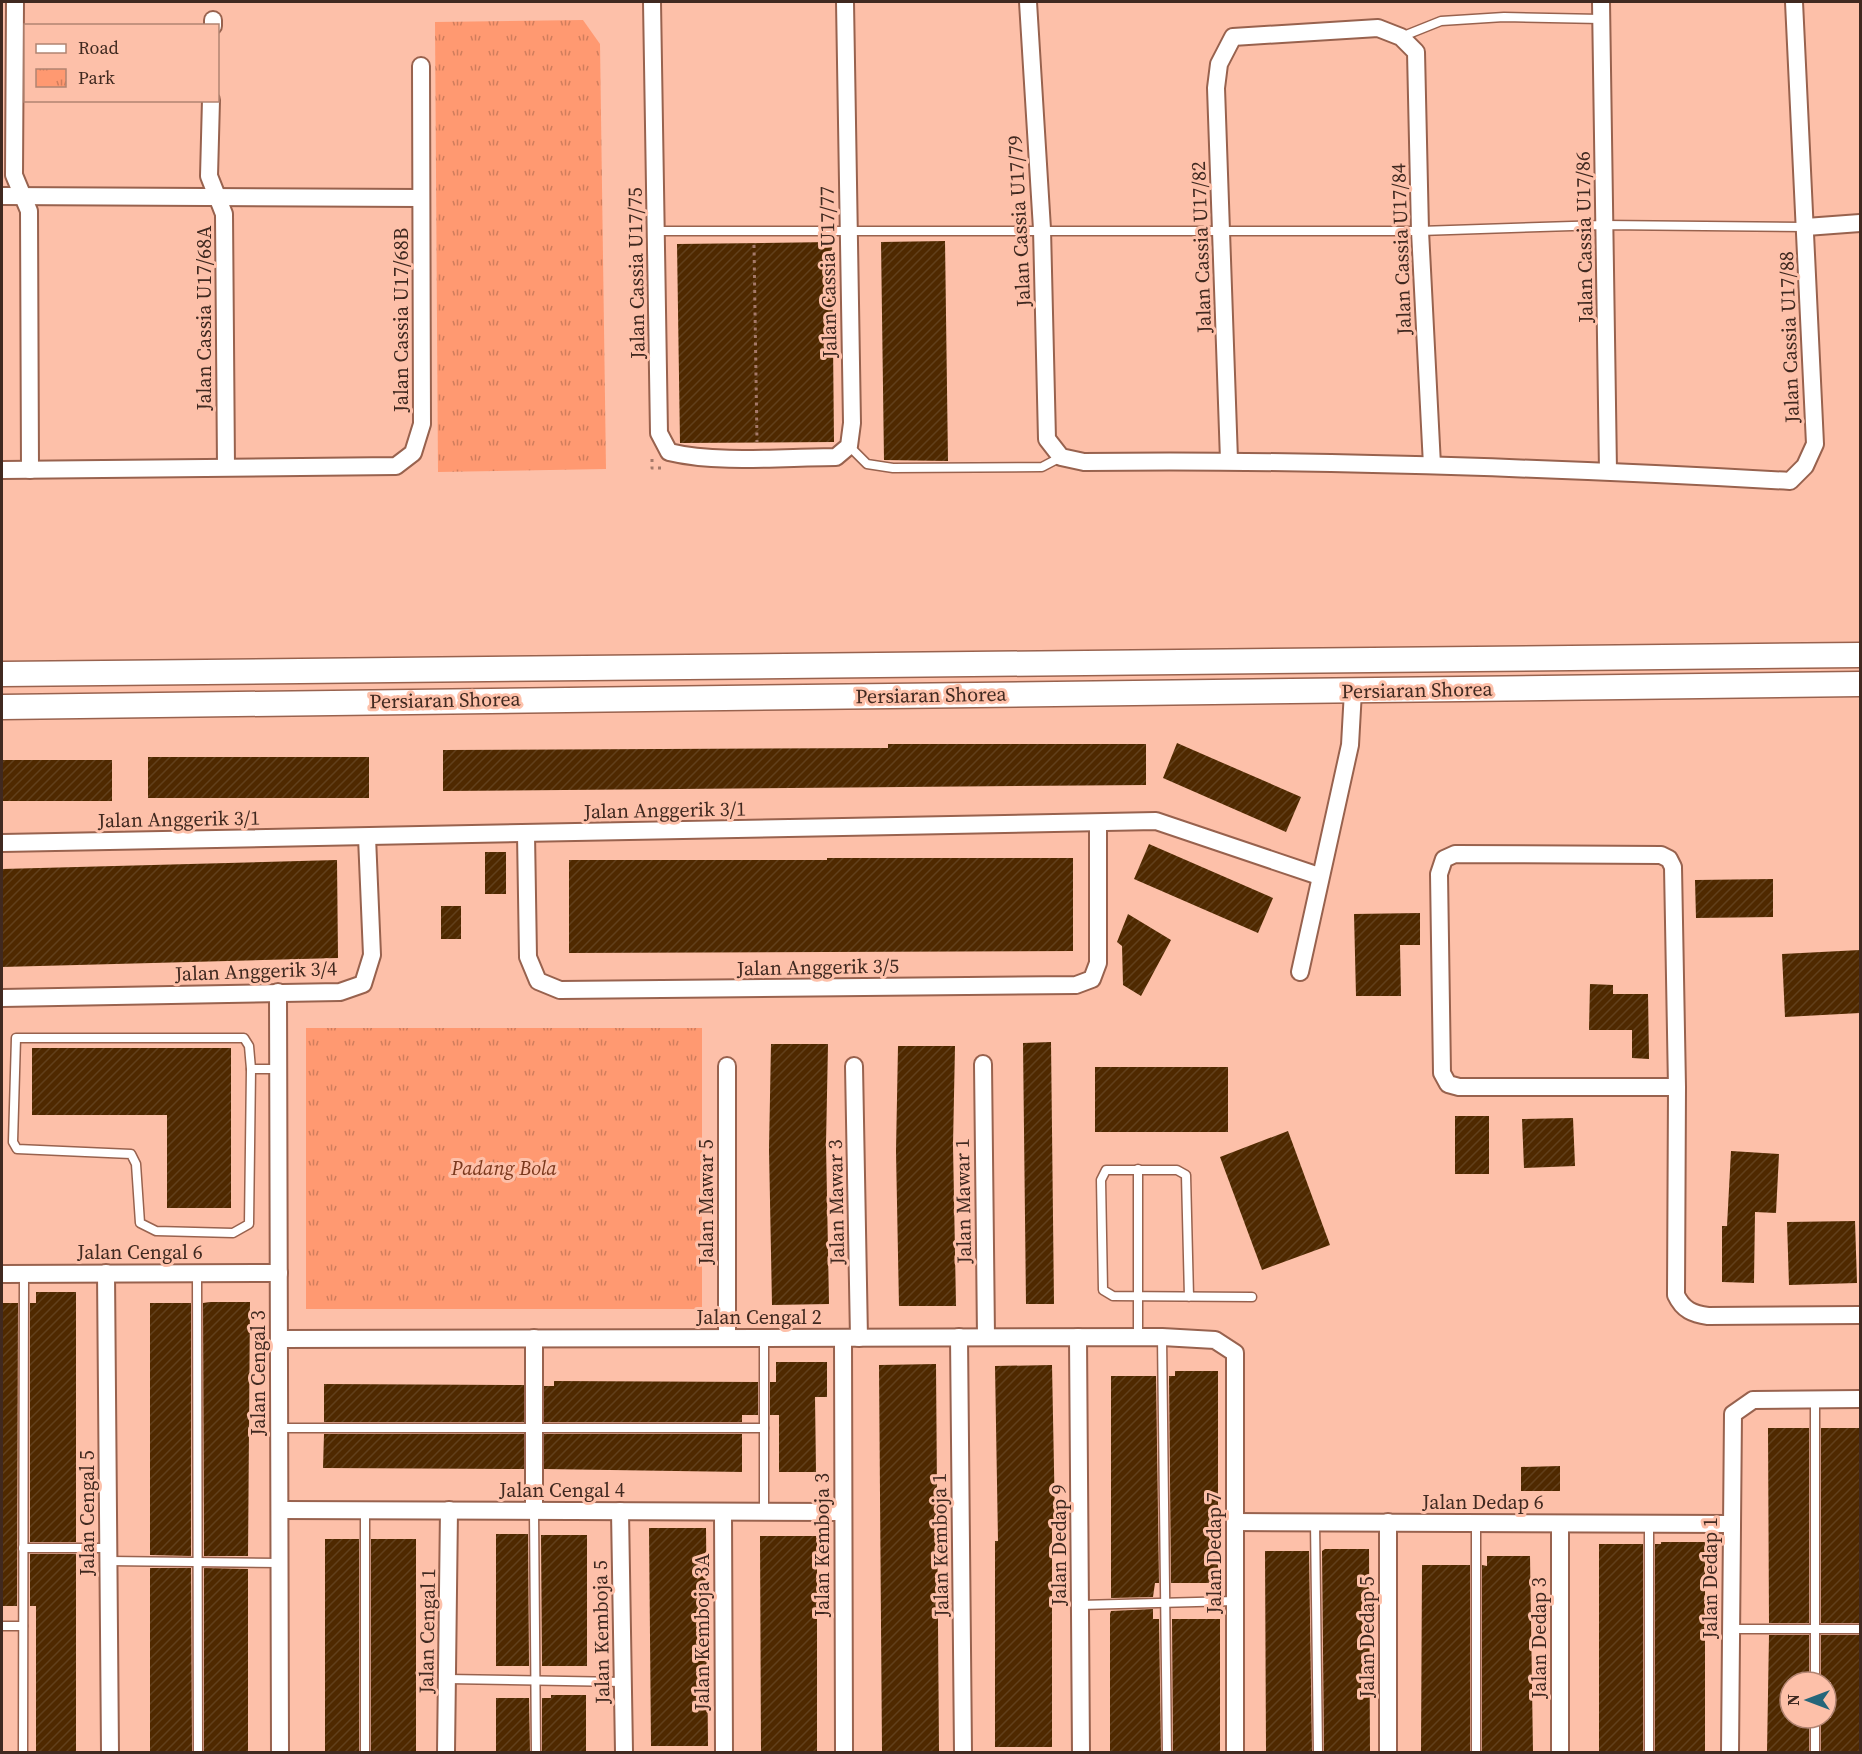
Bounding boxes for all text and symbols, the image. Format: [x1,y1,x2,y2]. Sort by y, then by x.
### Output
legend [24,24,219,102]
text: Road [78,35,119,60]
text: Park [78,65,115,90]
street label: Jalan Cassia U17/79 [1001,134,1038,309]
street label: Jalan Cassia U17/86 [1569,151,1600,324]
street label: Jalan Cassia U17/82 [1184,161,1218,334]
street label: Jalan Cassia U17/84 [1384,163,1418,336]
street label: Jalan Cassia U17/77 [813,186,844,359]
street label: Jalan Cassia U17/75 [621,187,652,360]
street label: Jalan Cassia U17/68A [190,225,218,412]
street label: Jalan Cassia U17/68B [387,228,415,413]
street label: Jalan Cassia U17/88 [1772,251,1806,424]
street label: Persiaran Shorea [1341,675,1494,705]
street label: Persiaran Shorea [855,680,1008,710]
street label: Persiaran Shorea [369,685,522,715]
street label: Jalan Anggerik 3/1 [583,795,746,825]
street label: Jalan Anggerik 3/1 [97,804,260,834]
street label: Jalan Anggerik 3/5 [736,952,899,982]
street label: Jalan Anggerik 3/4 [173,954,338,988]
street label: Jalan Mawar 1 [948,1138,978,1265]
street label: Jalan Mawar 5 [692,1139,720,1266]
street label: Jalan Mawar 3 [821,1139,851,1266]
park label: Padang Bola [450,1154,557,1182]
street label: Jalan Cengal 6 [76,1238,203,1266]
street label: Jalan Cengal 2 [695,1303,822,1331]
street label: Jalan Cengal 3 [244,1310,272,1437]
street label: Jalan Cengal 5 [73,1450,101,1577]
street label: Jalan Kemboja 3 [808,1473,836,1618]
street label: Jalan Kemboja 1 [925,1473,955,1618]
street label: Jalan Cengal 4 [498,1476,625,1504]
street label: Jalan Dedap 9 [1045,1484,1073,1607]
street label: Jalan Dedap 6 [1421,1488,1544,1516]
street label: Jalan Dedap 7 [1200,1492,1228,1615]
street label: Jalan Dedap 1 [1696,1517,1724,1640]
street label: Jalan Kemboja 3A [688,1553,716,1712]
street label: Jalan Kemboja 5 [586,1560,616,1705]
street label: Jalan Cengal 1 [412,1568,442,1695]
street label: Jalan Dedap 5 [1353,1576,1381,1699]
street label: Jalan Dedap 3 [1525,1577,1553,1700]
north arrow [1778,1670,1838,1730]
text: N [1782,1694,1804,1706]

